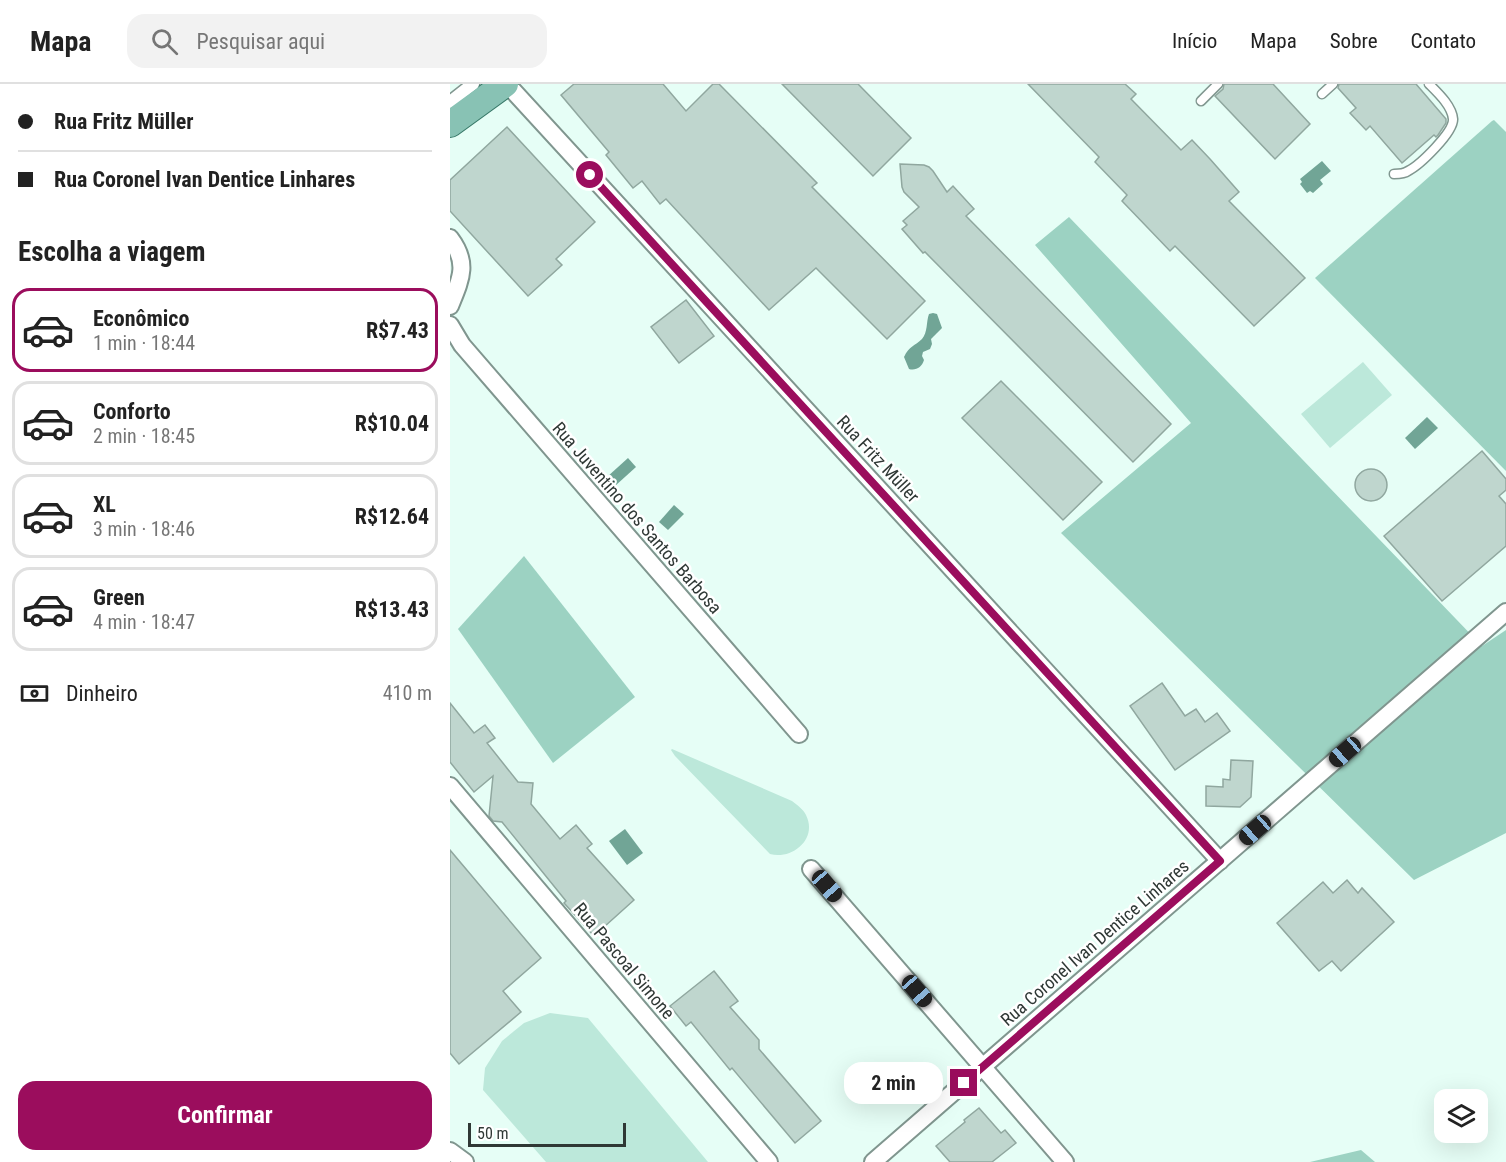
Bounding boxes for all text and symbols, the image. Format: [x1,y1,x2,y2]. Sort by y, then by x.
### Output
search box [127,14,547,68]
text: Mapa [30,25,91,58]
icon: search [148,25,181,58]
text: Pesquisar aqui [196,29,325,54]
text: Início [1172,29,1217,53]
text: Mapa [1250,29,1297,53]
text: Sobre [1330,29,1378,53]
text: Contato [1411,29,1476,53]
text: Rua Fritz Müller [54,109,194,134]
route start [576,161,603,188]
text: Rua Coronel Ivan Dentice Linhares [54,167,355,192]
text: Escolha a viagem [18,236,206,268]
icon: car [21,303,75,357]
text: Econômico [93,306,189,331]
text: R$7.43 [366,318,429,343]
text: 1 min · 18:44 [93,331,195,355]
icon: car [21,396,75,450]
text: Conforto [93,399,171,424]
text: R$10.04 [355,411,429,436]
street label: Rua Fritz Müller [833,411,924,507]
street label: Rua Juventino dos Santos Barbosa [549,418,726,618]
text: 2 min · 18:45 [93,424,195,448]
icon: car [21,489,75,543]
text: XL [93,492,116,517]
text: R$12.64 [355,504,429,529]
text: 3 min · 18:46 [93,517,195,541]
icon: car [21,582,75,636]
text: Green [93,585,145,610]
text: R$13.43 [355,597,429,622]
text: 4 min · 18:47 [93,610,195,634]
icon: cash [18,677,51,710]
text: Dinheiro [66,681,138,706]
text: 410 m [383,681,432,705]
car [1326,733,1364,771]
car [1236,811,1274,849]
street label: Rua Coronel Ivan Dentice Linhares [996,855,1193,1030]
car [808,867,846,905]
street label: Rua Pascoal Simone [570,898,679,1023]
car [898,972,936,1010]
callout: 2 min [844,1062,943,1104]
route end [950,1069,977,1096]
text: 2 min [871,1071,916,1095]
button: Confirmar [18,1081,432,1150]
map controls [1434,1089,1488,1143]
button: layers [1434,1089,1488,1143]
scale bar [468,1120,626,1148]
text: 50 m [477,1124,509,1143]

